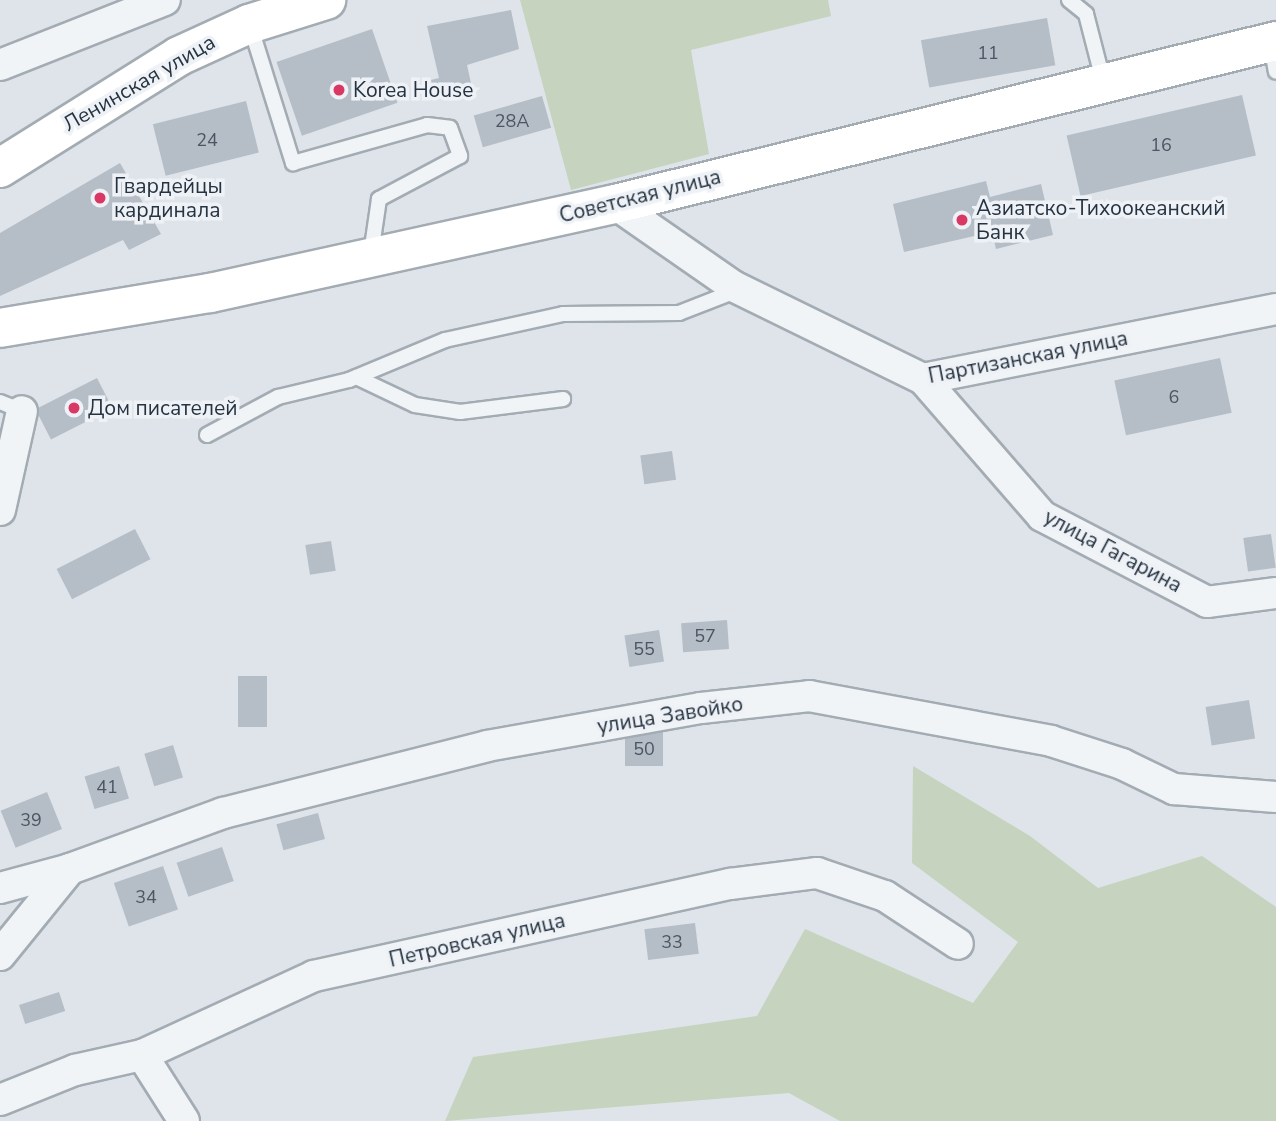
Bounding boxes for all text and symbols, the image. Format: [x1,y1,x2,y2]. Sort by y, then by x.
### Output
street label: Ленинская улица [58,29,220,137]
house number: 11 [977,42,999,64]
place label: Korea House [353,77,473,103]
marker: Korea House [331,82,347,98]
house number: 28А [495,110,529,132]
house number: 24 [196,129,218,151]
house number: 16 [1150,134,1172,156]
street label: Советская улица [557,164,723,228]
place label: Гвардейцы кардинала [114,173,223,223]
marker: Гвардейцы кардинала [92,190,108,206]
place label: Азиатско-Тихоокеанский Банк [976,195,1225,245]
marker: Азиатско-Тихоокеанский Банк [954,212,970,228]
street label: Партизанская улица [926,325,1130,389]
house number: 6 [1169,386,1179,408]
place label: Дом писателей [88,395,238,421]
marker: Дом писателей [66,400,82,416]
street label: улица Гагарина [1040,504,1186,598]
house number: 57 [694,625,716,647]
house number: 55 [633,638,655,660]
street label: улица Завойко [595,691,745,739]
house number: 50 [633,738,655,760]
house number: 41 [96,776,118,798]
house number: 39 [20,809,42,831]
house number: 34 [135,886,157,908]
street label: Петровская улица [386,907,568,973]
house number: 33 [661,931,683,953]

